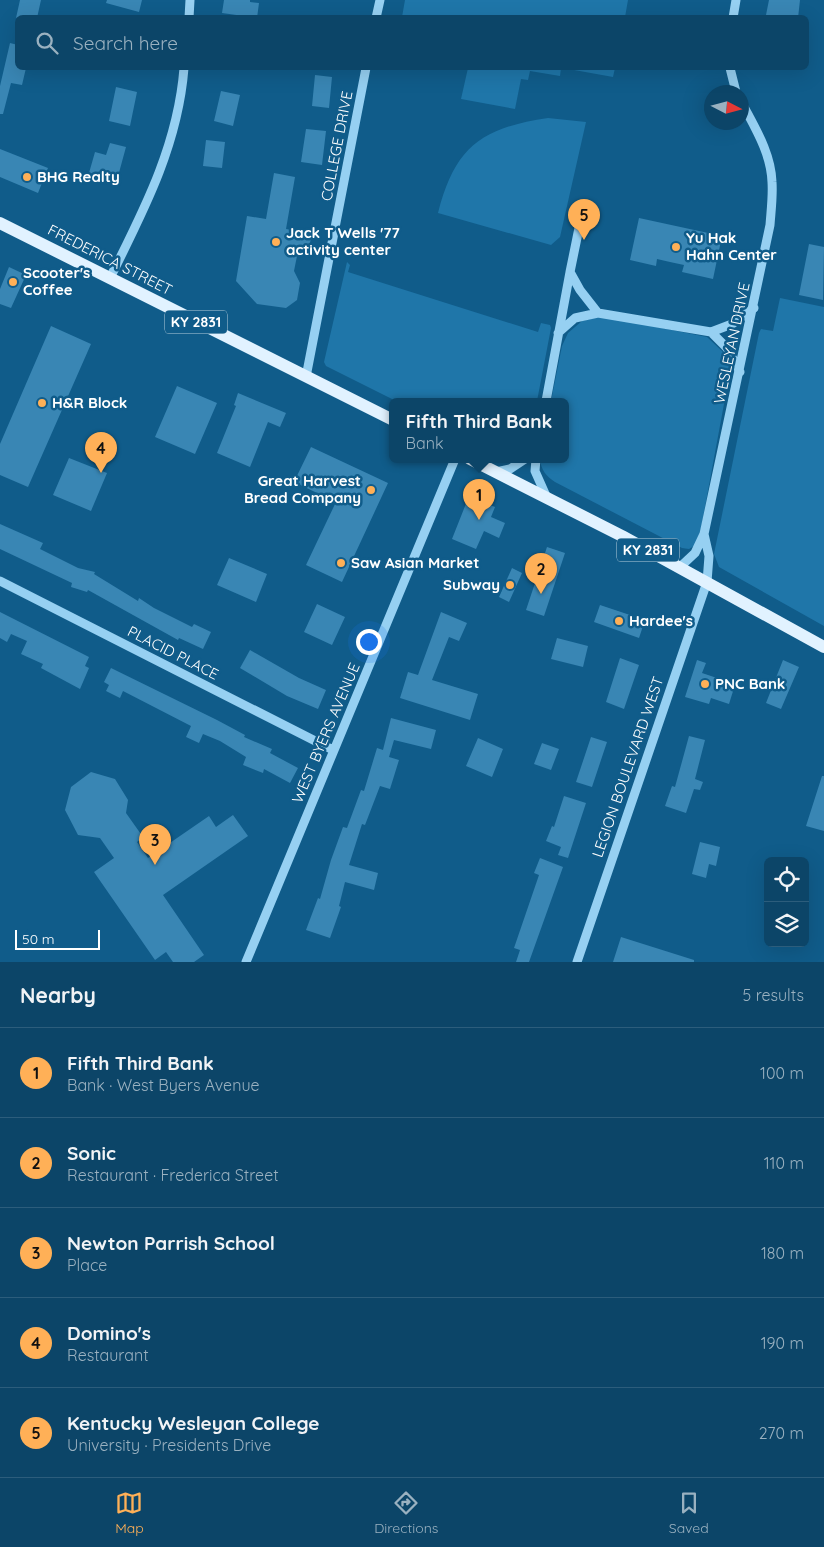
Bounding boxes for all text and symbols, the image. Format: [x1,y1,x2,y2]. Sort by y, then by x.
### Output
search box [15,15,809,70]
icon: search [33,29,61,57]
text: Search here [73,31,178,55]
north arrow [704,85,749,130]
street label: COLLEGE DRIVE [317,89,357,203]
place label: BHG Realty [37,167,120,186]
marker: BHG Realty [21,171,33,183]
pin: 5 [568,199,600,240]
street label: FREDERICA STREET [45,220,176,299]
place label: Jack T Wells '77 activity center [286,223,400,259]
place label: Yu Hak Hahn Center [686,228,777,264]
marker: Jack T Wells '77 activity center [270,236,282,248]
marker: Yu Hak Hahn Center [670,241,682,253]
place label: Scooter's Coffee [23,263,90,299]
marker: Scooter's Coffee [7,276,19,288]
street label: WESLEYAN DRIVE [709,281,754,405]
road number: KY 2831 [165,311,227,334]
place label: H&R Block [52,393,127,412]
marker: H&R Block [36,397,48,409]
popup [389,398,569,463]
text: Fifth Third Bank [406,409,552,433]
pin: 4 [85,432,117,473]
text: Bank [406,433,443,453]
place label: Great Harvest Bread Company [244,471,361,507]
pin: 1 [463,479,495,520]
marker: Great Harvest Bread Company [365,484,377,496]
road number: KY 2831 [617,538,679,562]
place label: Saw Asian Market [351,553,479,572]
pin: 2 [525,553,557,594]
marker: Saw Asian Market [335,557,347,569]
place label: Subway [443,575,500,594]
marker: Subway [504,579,516,591]
place label: Hardee's [629,611,693,630]
marker: Hardee's [613,615,625,627]
street label: PLACID PLACE [124,621,222,684]
your location [356,629,382,655]
street label: WEST BYERS AVENUE [287,660,364,806]
street label: LEGION BOULEVARD WEST [588,674,667,860]
place label: PNC Bank [715,674,785,693]
marker: PNC Bank [699,678,711,690]
pin: 3 [139,824,171,865]
map controls [764,857,809,947]
button: locate [764,857,809,902]
button: layers [764,902,809,947]
scale bar [15,927,100,950]
text: 50 m [22,930,55,948]
text: Nearby [20,982,96,1008]
text: 5 results [743,985,804,1005]
text: Fifth Third Bank [67,1051,214,1075]
text: 1 [33,1063,39,1083]
text: 100 m [760,1063,804,1083]
text: Bank · West Byers Avenue [67,1075,260,1095]
text: Sonic [67,1141,116,1165]
text: 2 [31,1153,41,1173]
text: 110 m [764,1153,804,1173]
text: Restaurant · Frederica Street [67,1165,279,1185]
text: Newton Parrish School [67,1231,275,1255]
text: 3 [32,1243,40,1263]
text: 180 m [761,1243,804,1263]
text: Place [67,1255,107,1275]
text: Domino's [67,1321,151,1345]
text: 4 [31,1333,41,1353]
text: 190 m [761,1333,804,1353]
text: Restaurant [67,1345,149,1365]
text: Kentucky Wesleyan College [67,1411,319,1435]
text: 5 [31,1423,41,1443]
text: 270 m [759,1423,804,1443]
text: University · Presidents Drive [67,1435,271,1455]
tab: Map [115,1489,144,1537]
tab: Directions [374,1489,438,1537]
tab: Saved [669,1489,709,1537]

